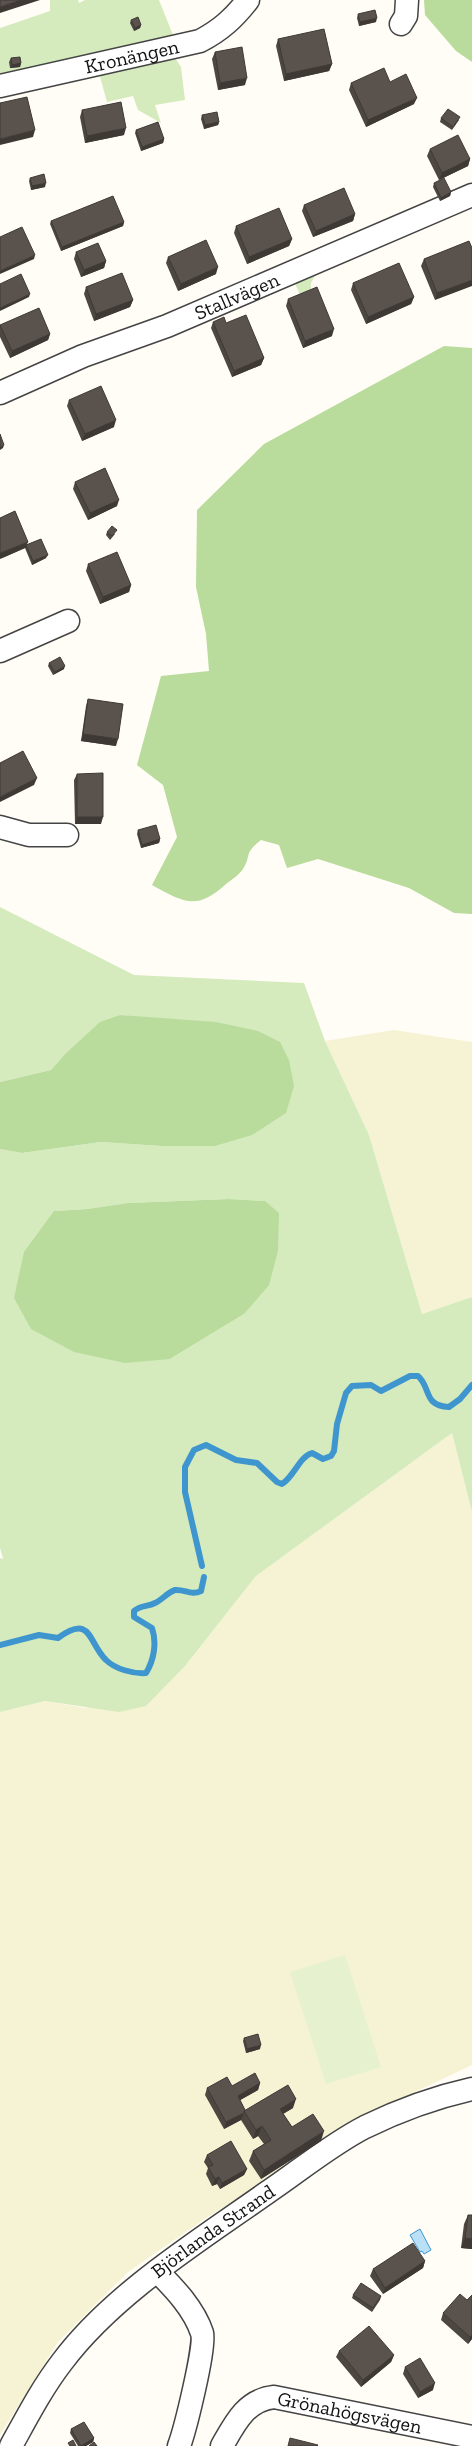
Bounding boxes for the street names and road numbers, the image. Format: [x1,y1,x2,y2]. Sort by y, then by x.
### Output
street label: Kronängen [82,34,182,79]
street label: Stallvägen [191,267,283,325]
street label: Björlanda Strand [146,2179,279,2283]
street label: Grönahögsvägen [275,2386,424,2439]

